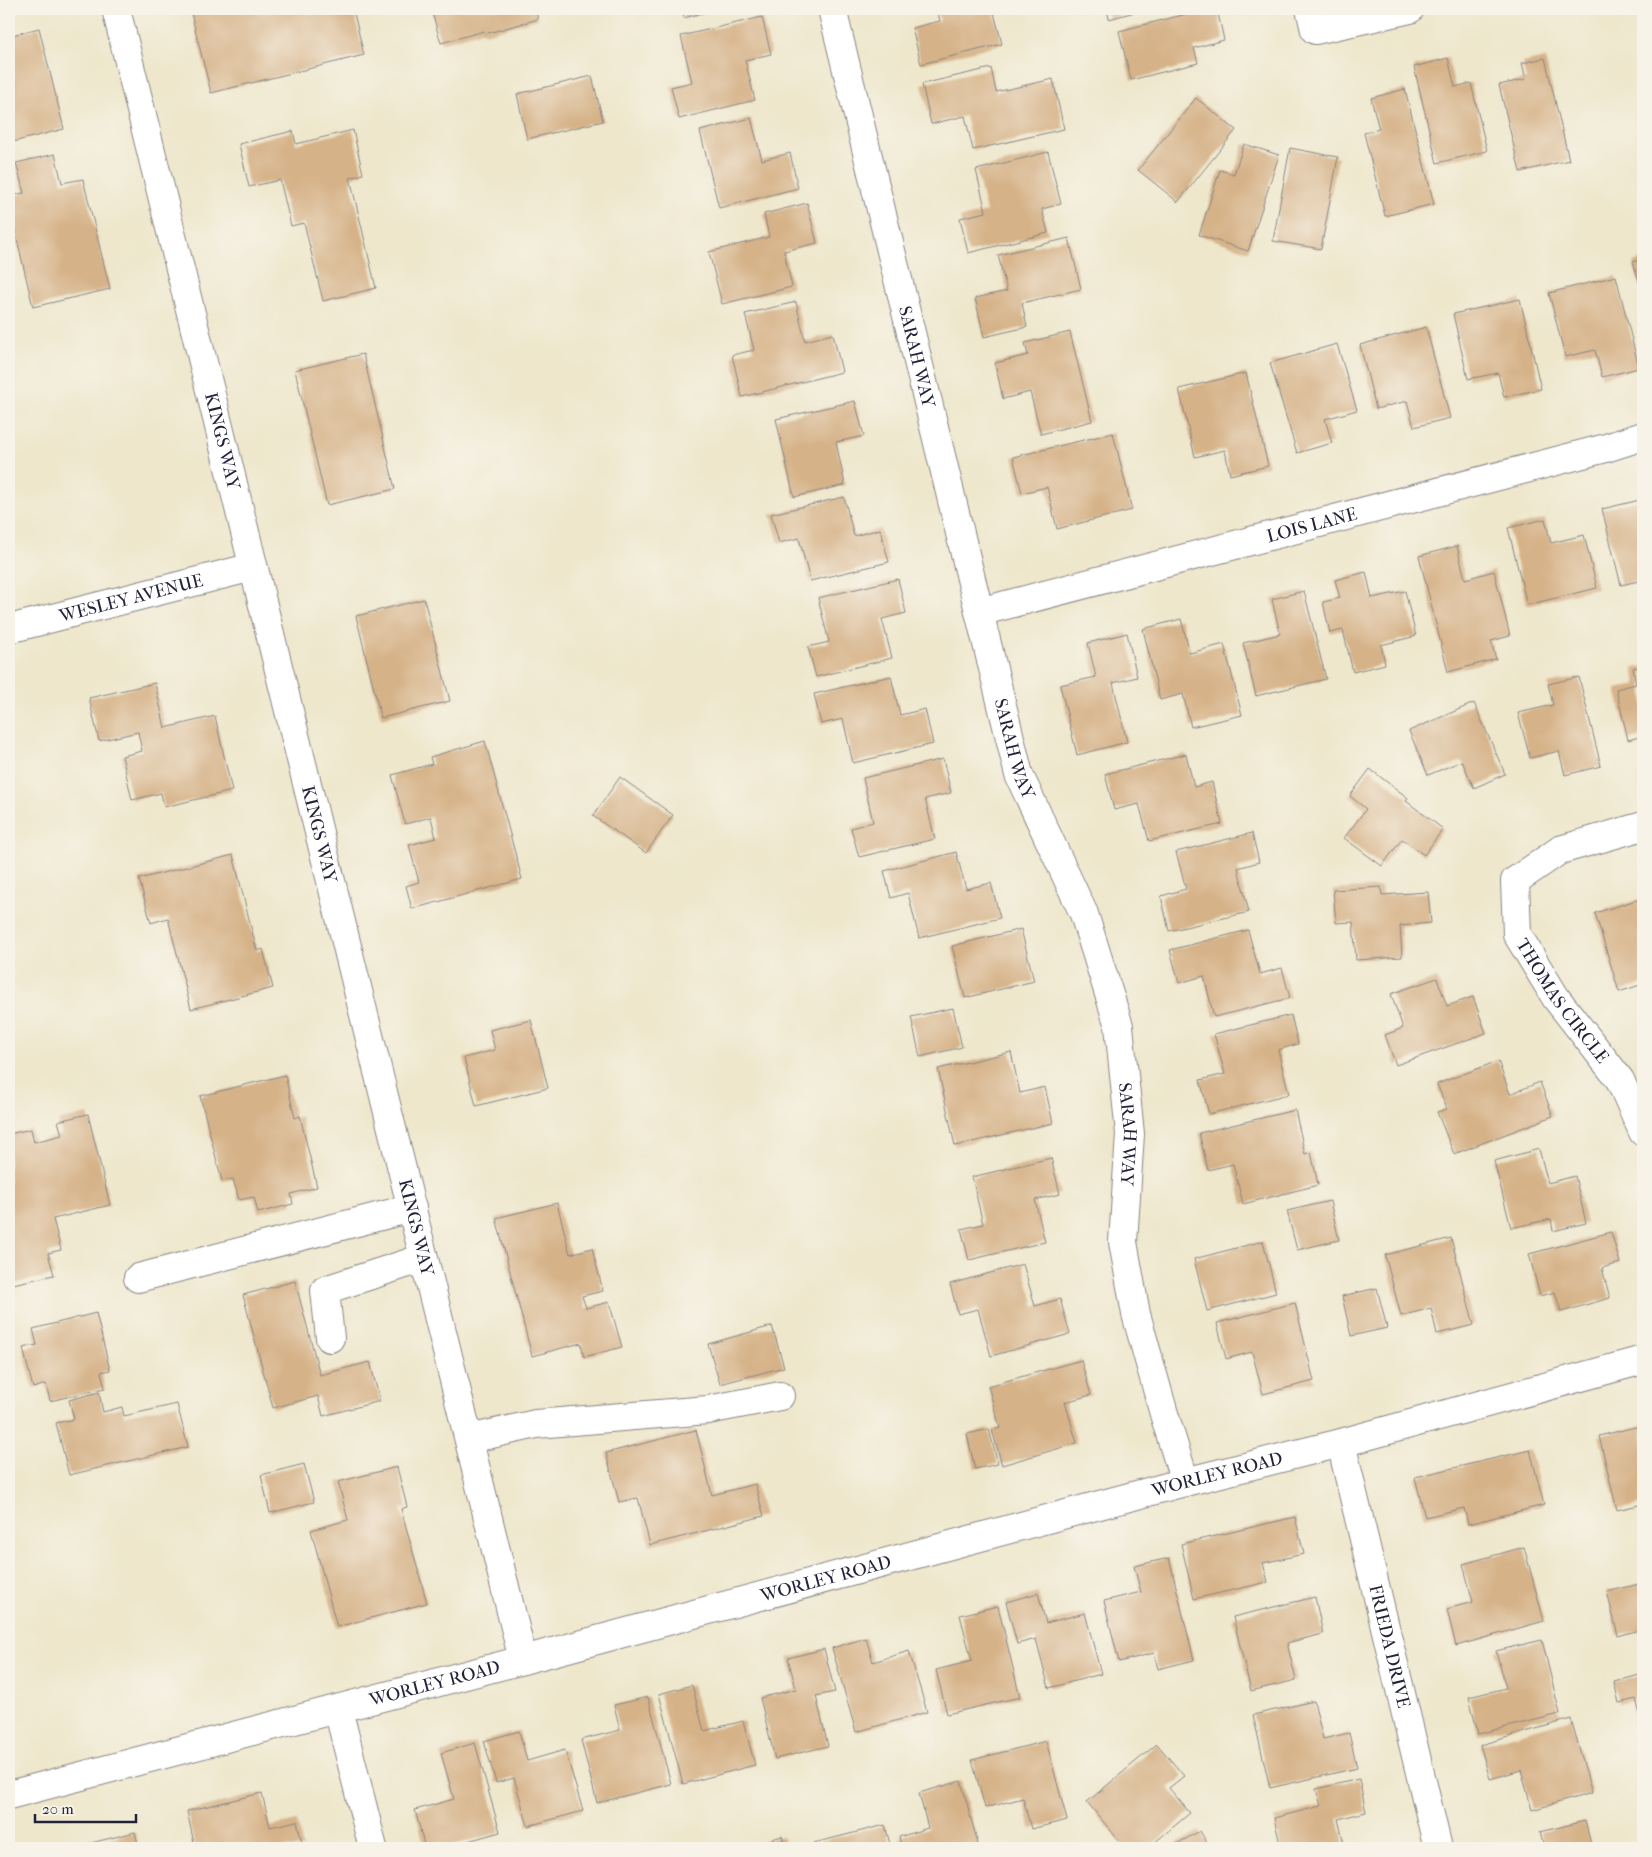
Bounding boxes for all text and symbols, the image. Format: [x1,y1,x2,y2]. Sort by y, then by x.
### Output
street label: SARAH WAY [894,304,939,410]
street label: KINGS WAY [200,390,244,493]
street label: LOIS LANE [1264,504,1359,547]
street label: WESLEY AVENUE [56,570,206,627]
street label: SARAH WAY [990,696,1039,803]
street label: KINGS WAY [297,784,341,886]
street label: THOMAS CIRCLE [1511,935,1613,1067]
street label: SARAH WAY [1114,1082,1140,1187]
street label: KINGS WAY [394,1177,438,1279]
street label: WORLEY ROAD [1149,1448,1285,1502]
street label: WORLEY ROAD [757,1551,893,1607]
street label: FRIEDA DRIVE [1364,1583,1414,1710]
street label: WORLEY ROAD [366,1657,502,1711]
scale bar [35,1792,136,1824]
text: 20 m [42,1800,74,1818]

